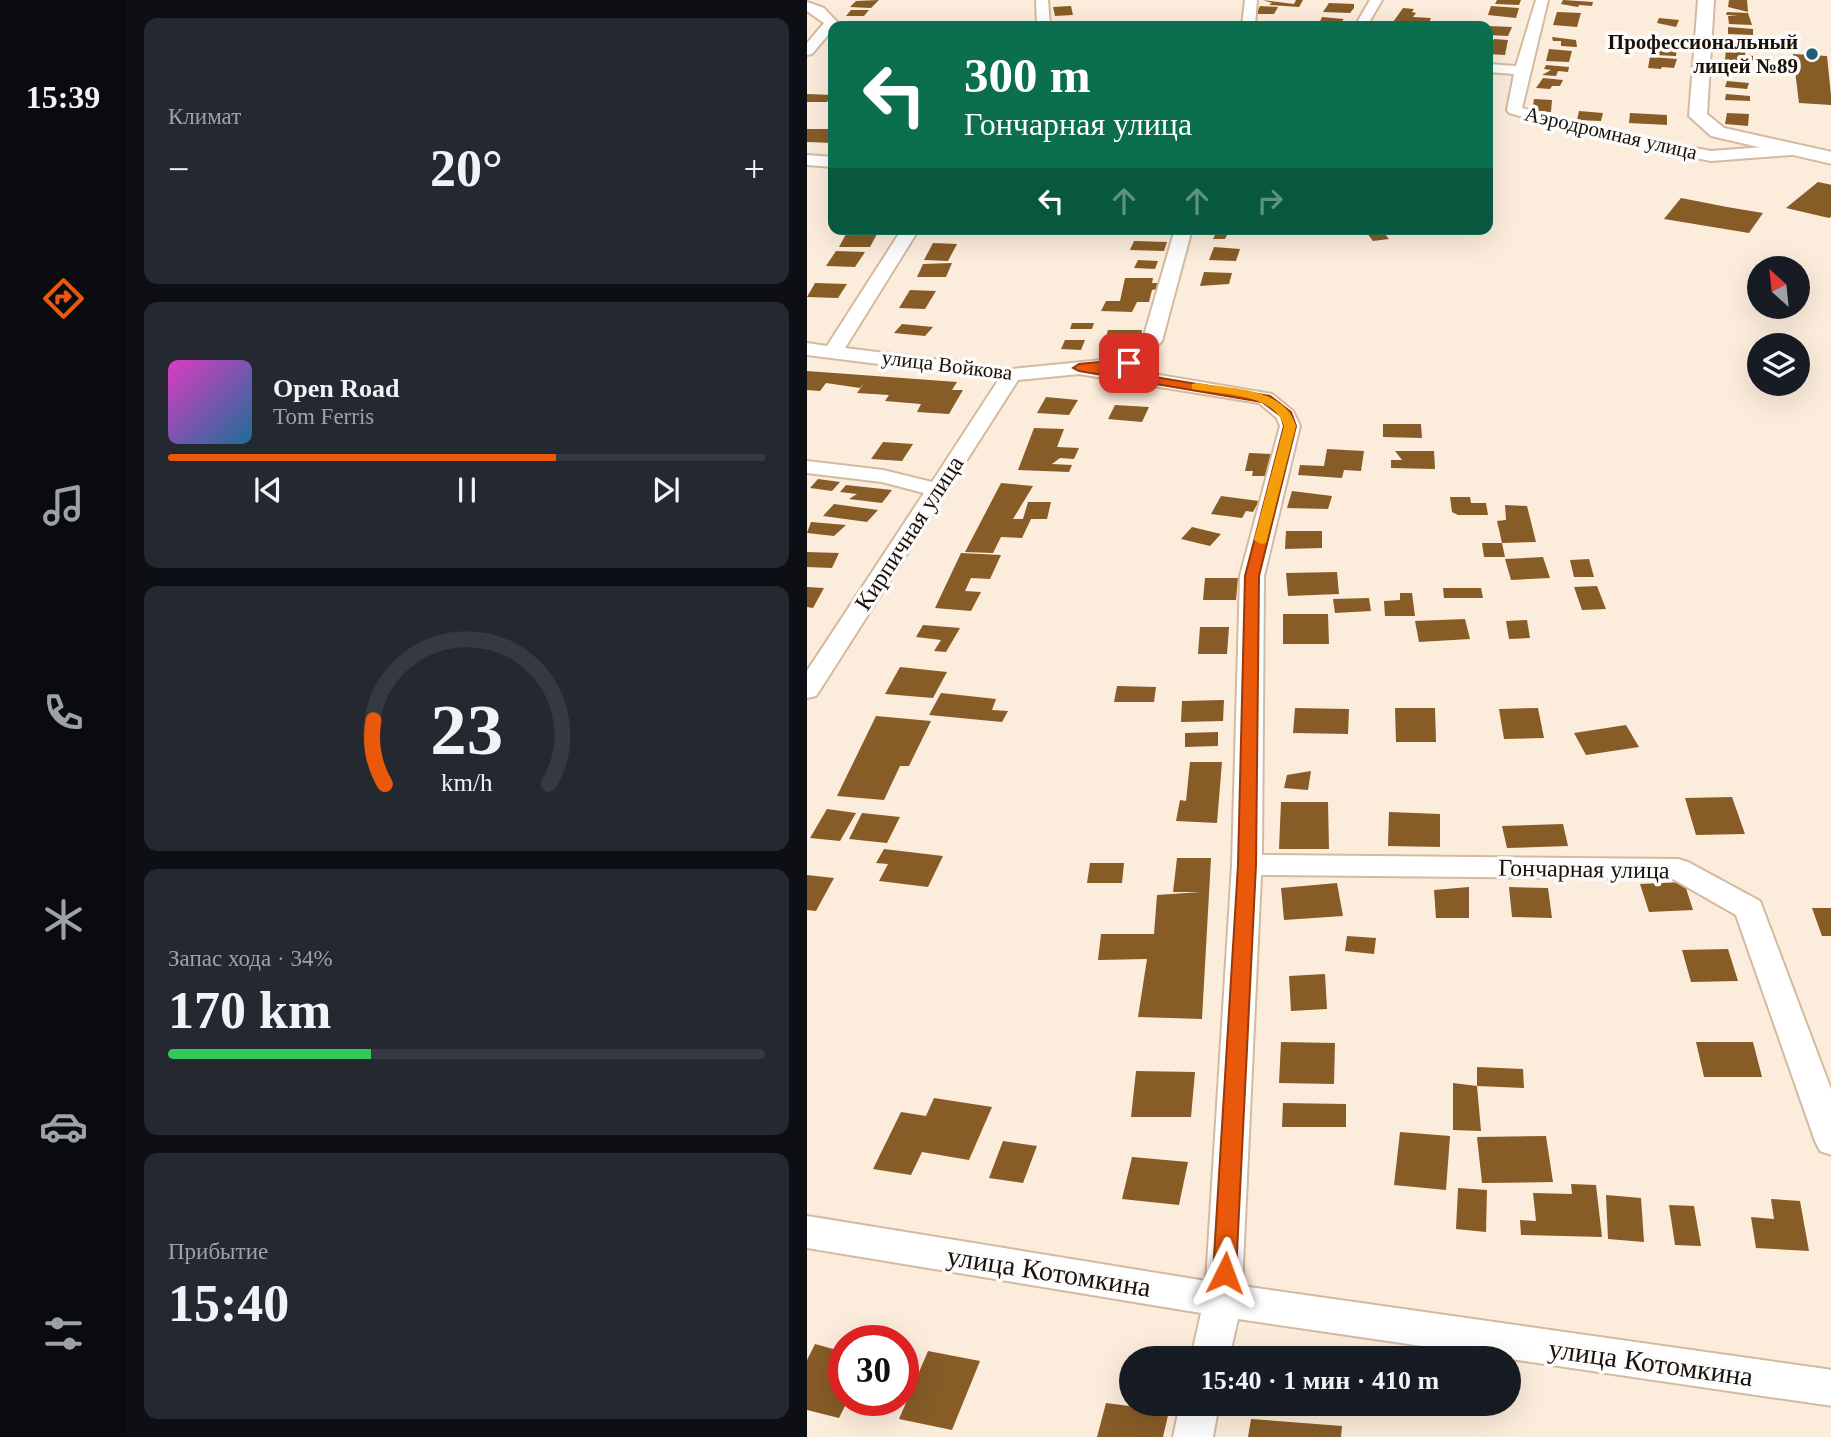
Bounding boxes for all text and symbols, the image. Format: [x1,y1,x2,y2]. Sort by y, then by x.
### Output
place label: Профессиональный лицей №89 [1608,30,1798,78]
marker: Профессиональный лицей №89 [1804,46,1820,62]
text: 300 m [964,48,1091,103]
icon: left [849,49,940,140]
text: 15:39 [26,79,100,115]
street label: Аэродромная улица [1522,101,1700,165]
text: Климат [168,104,241,129]
text: Гончарная улица [964,106,1192,142]
text: 20° [430,140,503,197]
text: − [168,148,189,190]
text: + [744,148,765,190]
icon: left [1032,182,1070,220]
icon: ahead [1105,182,1143,220]
icon: ahead [1178,182,1216,220]
icon: right [1251,182,1289,220]
north arrow [1747,256,1810,318]
map controls [1747,256,1810,396]
icon: directions [39,274,88,323]
pin [1099,333,1159,393]
button: layers [1747,333,1810,396]
icon: arrive [1110,344,1148,382]
street label: улица Войкова [880,345,1014,385]
text: Open Road [273,374,399,403]
text: Tom Ferris [273,404,374,429]
street label: Кирпичная улица [850,451,969,615]
icon: previous [249,471,287,509]
icon: pause [448,471,486,509]
icon: next [647,471,685,509]
icon: music [39,481,88,530]
icon: phone [39,688,88,737]
text: 23 [430,690,503,771]
text: km/h [441,769,493,796]
street label: Гончарная улица [1498,855,1670,883]
icon: climate [39,895,88,944]
text: Запас хода · 34% [168,946,333,971]
text: 170 km [168,982,331,1039]
icon: car [39,1102,88,1151]
position arrow [1188,1236,1262,1310]
text: Прибытие [168,1239,268,1264]
street label: улица Котомкина [945,1240,1154,1303]
text: 15:40 [168,1275,289,1332]
icon: filters [39,1309,88,1358]
speed limit sign: 30 [828,1325,919,1416]
street label: улица Котомкина [1547,1333,1756,1392]
text: 15:40 · 1 мин · 410 m [1201,1366,1439,1395]

